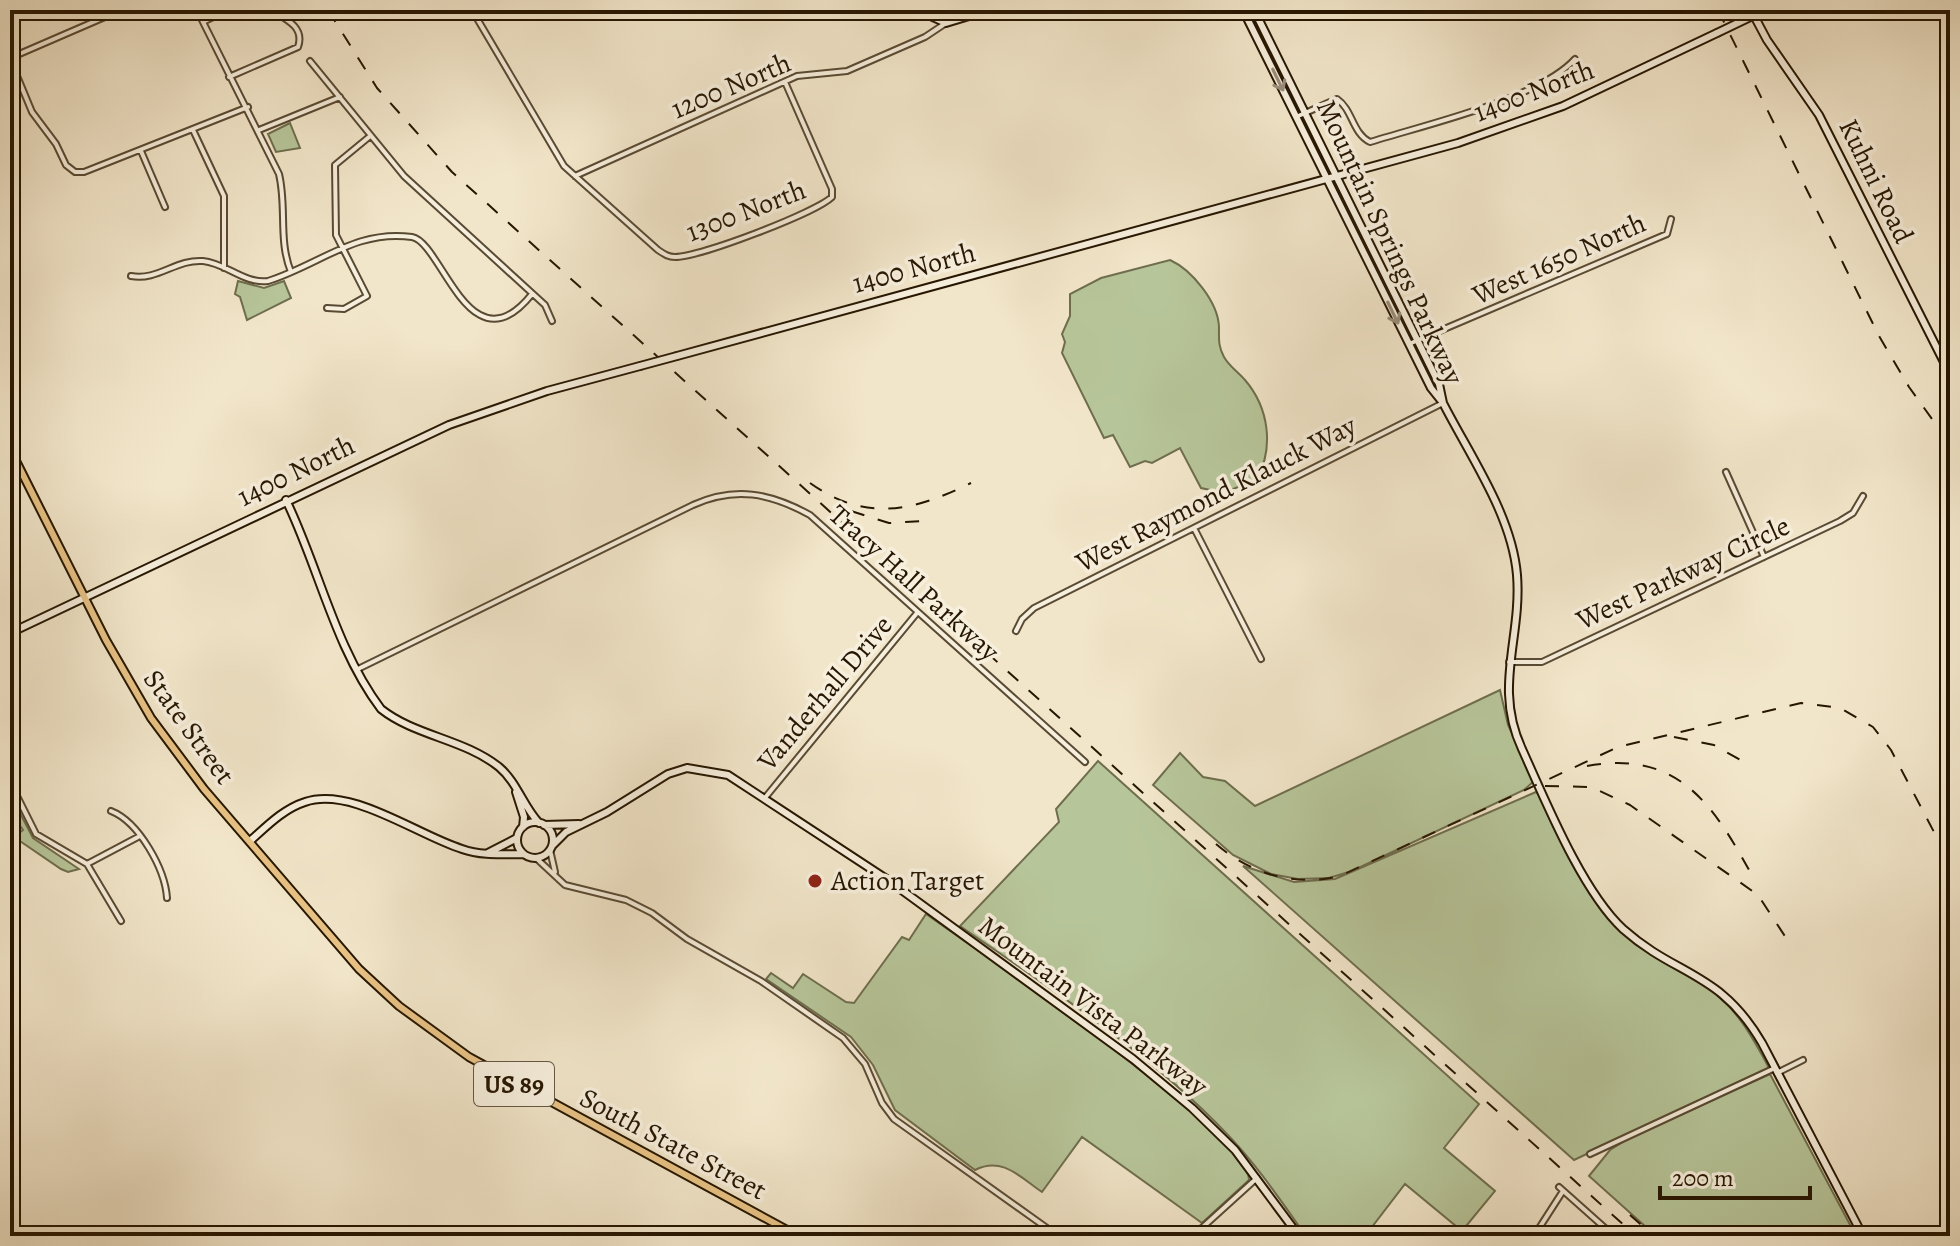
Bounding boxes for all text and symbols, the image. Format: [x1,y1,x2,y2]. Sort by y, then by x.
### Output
street label: 1200 North [665,44,797,128]
street label: 1400 North [1468,51,1600,131]
one-way arrow [1270,67,1286,91]
street label: Mountain Springs Parkway [1307,94,1473,391]
street label: Kuhni Road [1830,112,1923,251]
street label: 1300 North [681,171,811,251]
street label: West 1650 North [1465,204,1652,315]
street label: 1400 North [848,233,980,303]
one-way arrow [1386,300,1402,324]
street label: West Raymond Klauck Way [1068,406,1363,582]
street label: 1400 North [231,426,361,516]
street label: Tracy Hall Parkway [820,496,1008,670]
street label: West Parkway Circle [1569,507,1796,640]
street label: Vanderhall Drive [748,607,901,779]
street label: State Street [134,662,244,792]
place label: Action Target [830,862,984,900]
marker: Action Target [806,872,824,890]
street label: Mountain Vista Parkway [970,907,1216,1105]
road number: US 89 [474,1062,554,1106]
street label: South State Street [573,1079,773,1209]
scale bar [1660,1150,1810,1200]
text: 200 m [1672,1162,1734,1194]

